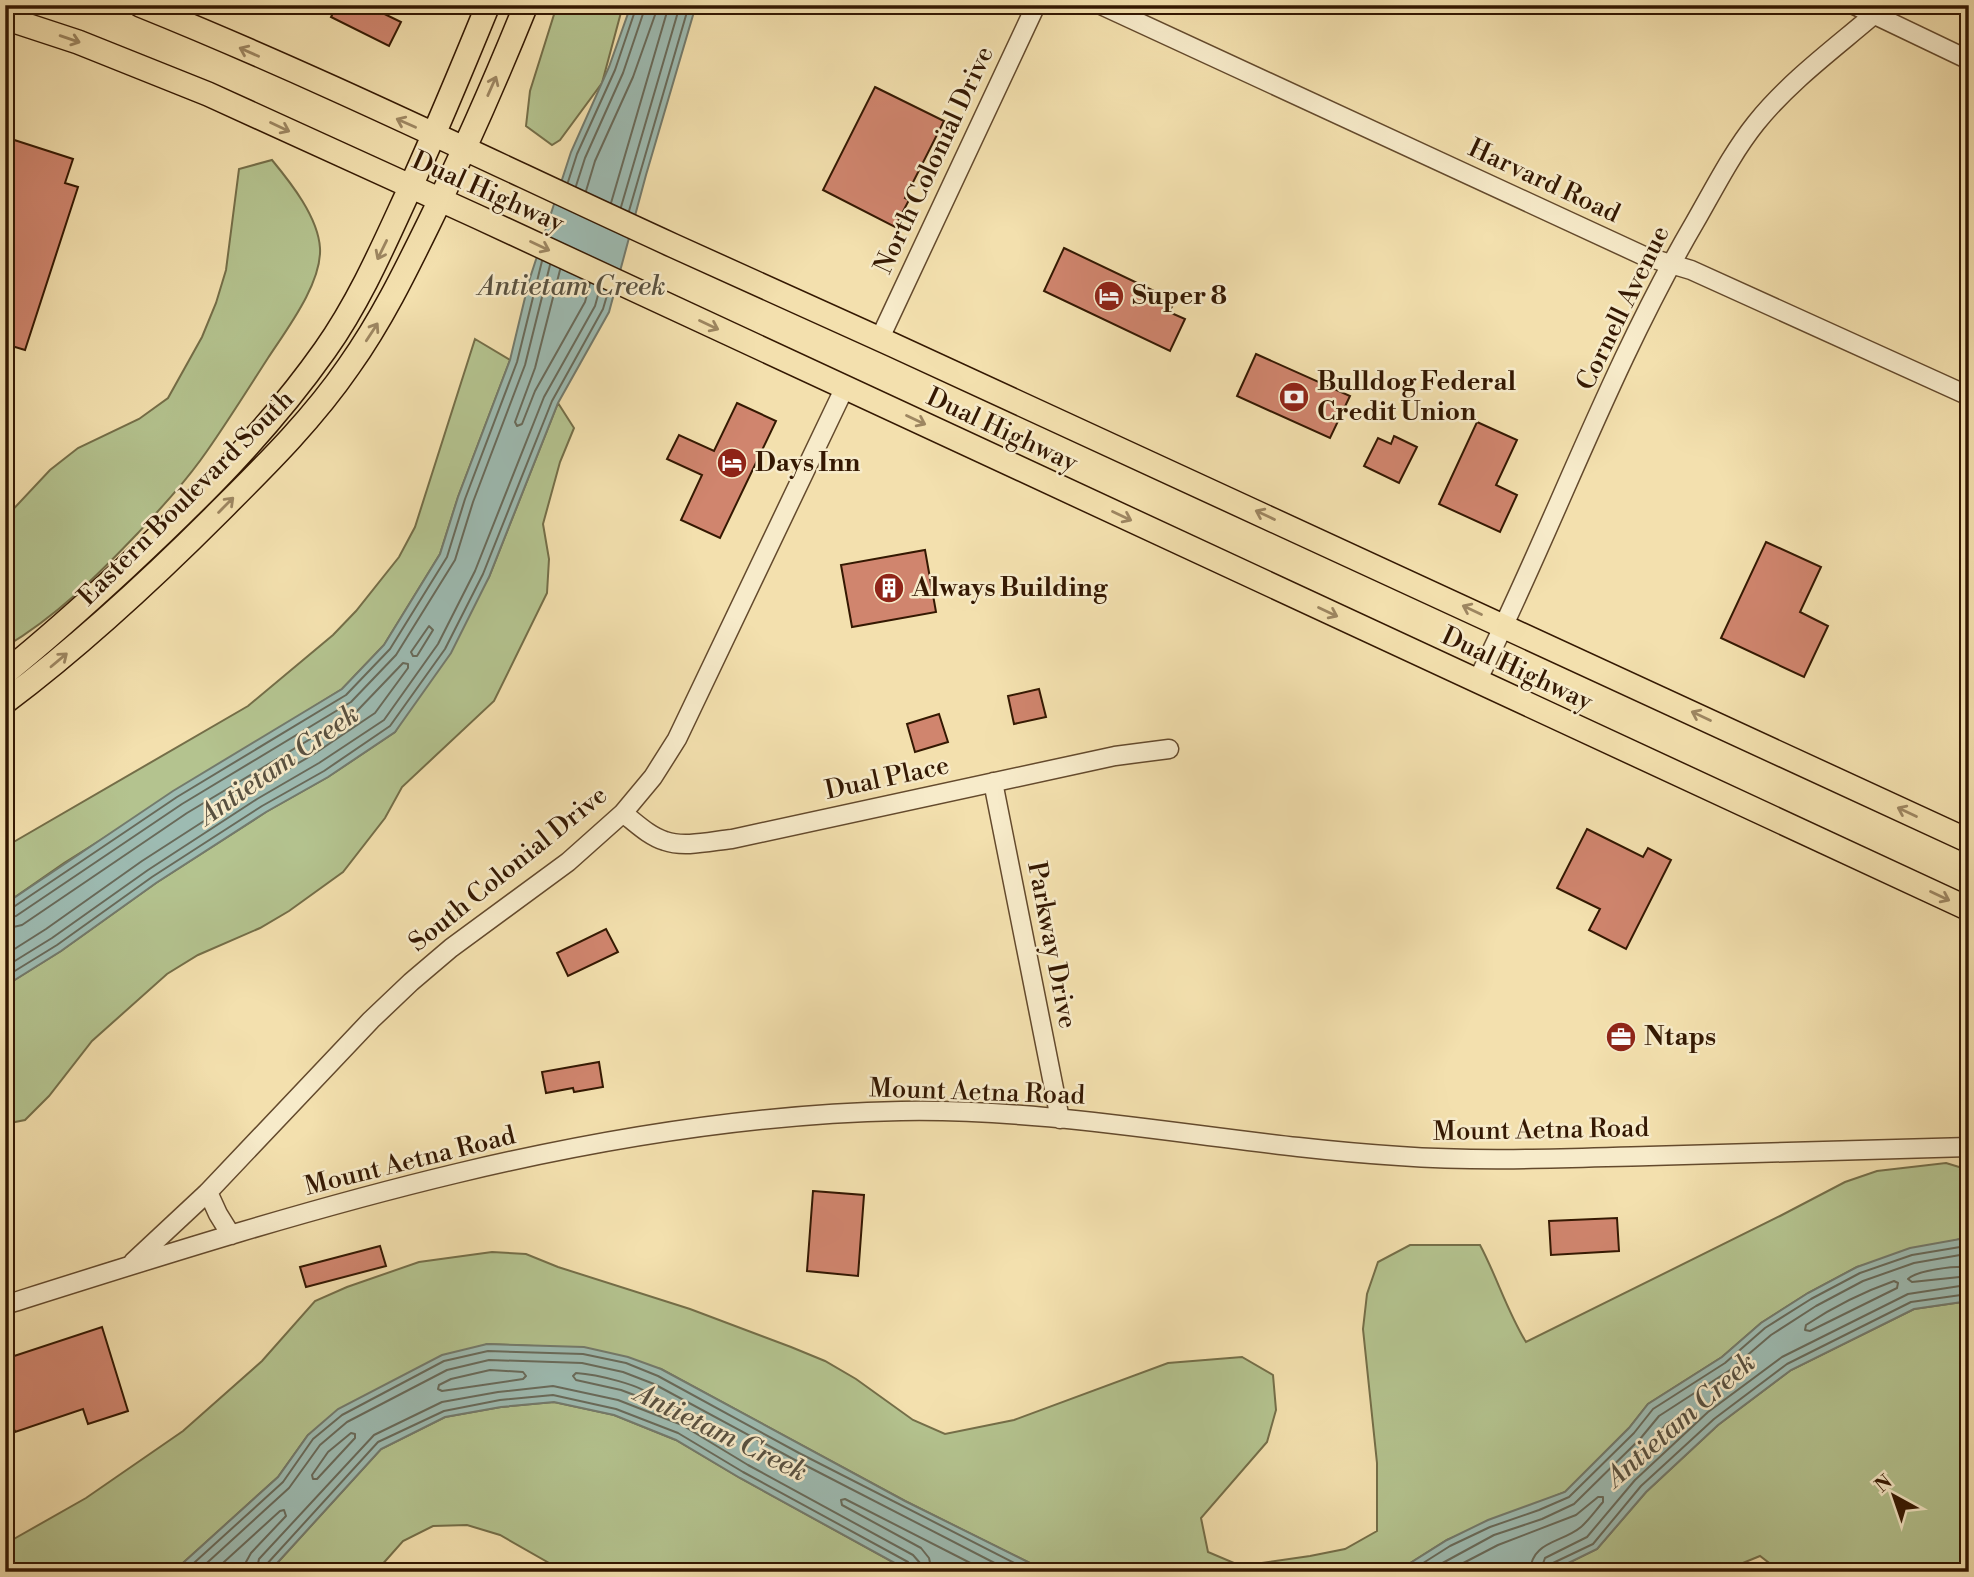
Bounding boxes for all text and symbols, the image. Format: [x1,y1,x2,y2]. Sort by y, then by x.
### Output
one-way arrow [59,33,81,46]
street label: North Colonial Drive [867,41,1001,279]
one-way arrow [239,45,261,58]
one-way arrow [486,76,499,98]
one-way arrow [396,116,417,129]
one-way arrow [269,121,290,135]
street label: Harvard Road [1463,132,1625,230]
street label: Dual Highway [407,144,569,240]
street label: Cornell Avenue [1569,220,1677,396]
one-way arrow [375,239,389,260]
one-way arrow [529,240,550,253]
water label: Antietam Creek [475,269,666,304]
hotel icon: Super 8 [1092,279,1126,313]
place label: Super 8 [1132,280,1227,312]
one-way arrow [698,318,719,332]
one-way arrow [365,322,379,342]
place label: Bulldog Federal Credit Union [1317,366,1517,428]
bank icon: Bulldog Federal Credit Union [1277,380,1311,414]
street label: Dual Highway [921,381,1083,479]
street label: Eastern Boulevard South [71,383,301,613]
one-way arrow [905,414,926,427]
hotel icon: Days Inn [715,446,749,480]
place label: Days Inn [755,447,860,479]
one-way arrow [217,497,234,514]
one-way arrow [1255,508,1276,521]
one-way arrow [1111,510,1132,523]
building icon: Always Building [872,571,906,605]
place label: Always Building [911,572,1109,604]
one-way arrow [1462,603,1483,616]
one-way arrow [1317,606,1338,619]
street label: Dual Highway [1436,620,1598,718]
one-way arrow [49,652,67,667]
water label: Antietam Creek [190,697,366,835]
one-way arrow [1691,708,1712,722]
street label: Dual Place [822,749,952,807]
street label: South Colonial Drive [402,779,614,959]
one-way arrow [1897,805,1918,818]
street label: Parkway Drive [1020,859,1084,1031]
one-way arrow [1929,890,1950,903]
office icon: Ntaps [1604,1020,1638,1054]
place label: Ntaps [1644,1021,1716,1053]
street label: Mount Aetna Road [868,1072,1086,1112]
street label: Mount Aetna Road [1433,1112,1650,1148]
street label: Mount Aetna Road [301,1119,519,1203]
water label: Antietam Creek [1597,1345,1763,1497]
water label: Antietam Creek [626,1375,813,1490]
north arrow [1858,1462,1928,1532]
text: N [1870,1470,1897,1498]

